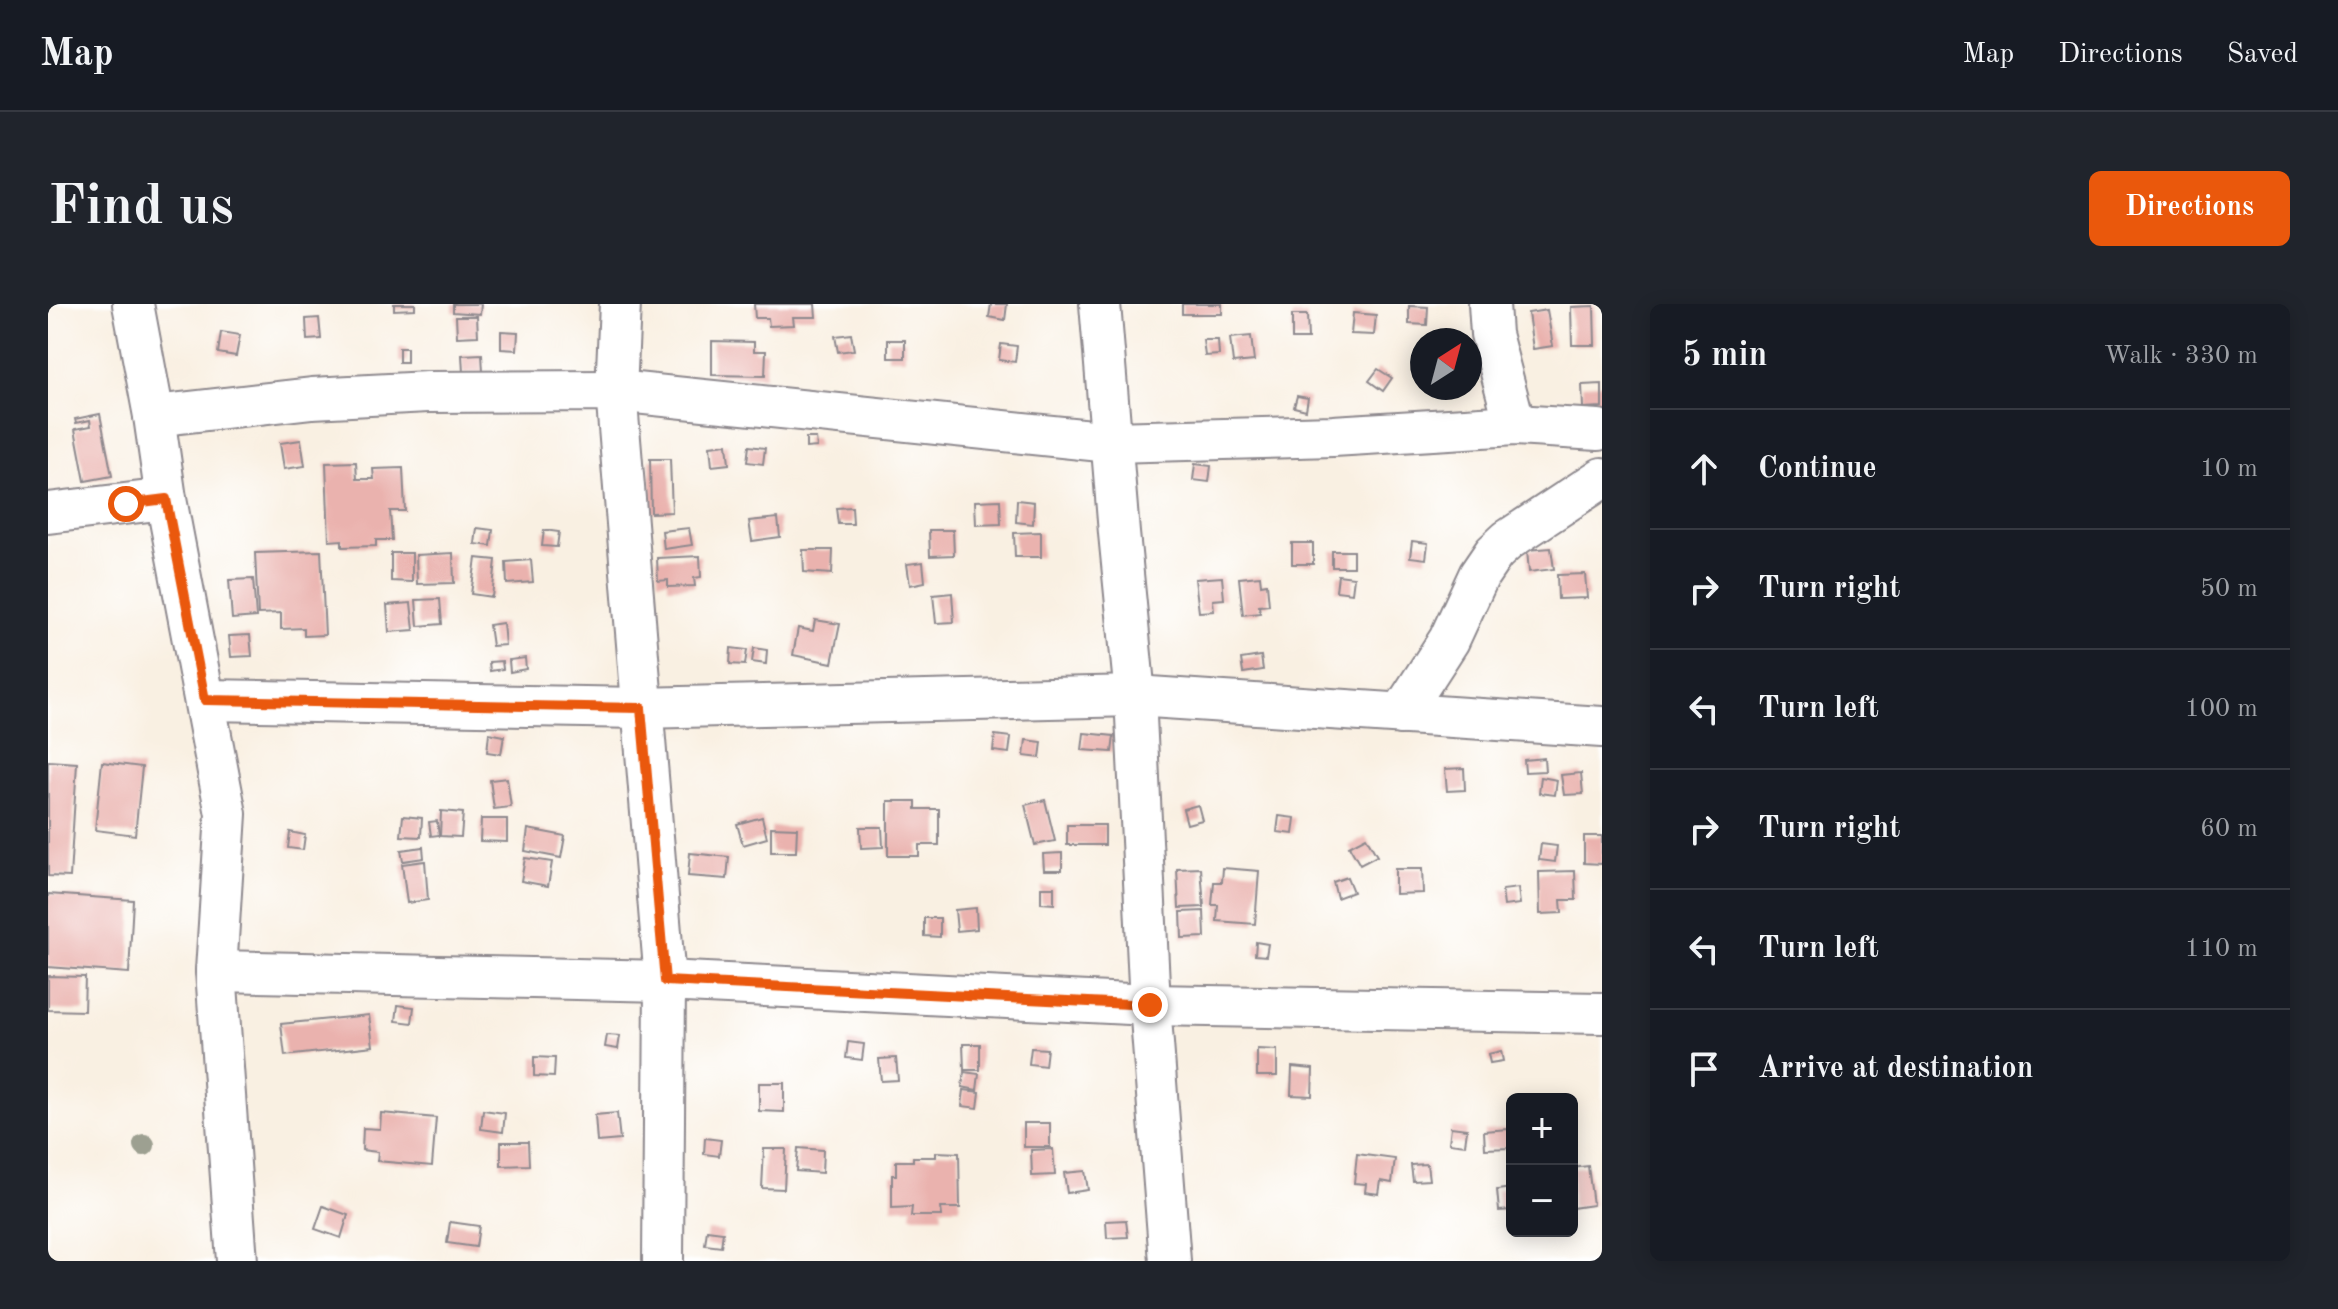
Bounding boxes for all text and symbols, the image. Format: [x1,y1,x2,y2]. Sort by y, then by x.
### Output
text: Map [40,36,114,74]
text: Map [1962,41,2014,69]
text: Directions [2058,41,2183,69]
text: Saved [2227,41,2298,69]
button: Directions [2089,171,2290,246]
text: Find us [48,180,234,236]
north arrow [1410,328,1482,400]
text: 5 min [1682,339,1767,373]
text: Walk · 330 m [2104,343,2258,369]
icon: ahead [1682,447,1726,491]
text: Continue [1758,454,1877,484]
text: 10 m [2200,456,2258,482]
route start [108,486,144,522]
icon: right [1682,567,1726,611]
text: Turn right [1758,574,1900,604]
text: 50 m [2200,576,2258,602]
icon: left [1682,687,1726,731]
text: Turn left [1758,694,1879,724]
text: 100 m [2185,696,2258,722]
icon: right [1682,807,1726,851]
text: Turn right [1758,814,1900,844]
text: 60 m [2200,816,2258,842]
icon: left [1682,927,1726,971]
text: Turn left [1758,934,1879,964]
text: 110 m [2185,936,2258,962]
route end [1132,987,1168,1023]
icon: arrive [1682,1047,1726,1091]
text: Arrive at destination [1758,1054,2033,1084]
map controls [1506,1093,1578,1237]
button: + [1506,1093,1578,1165]
button: − [1506,1165,1578,1237]

